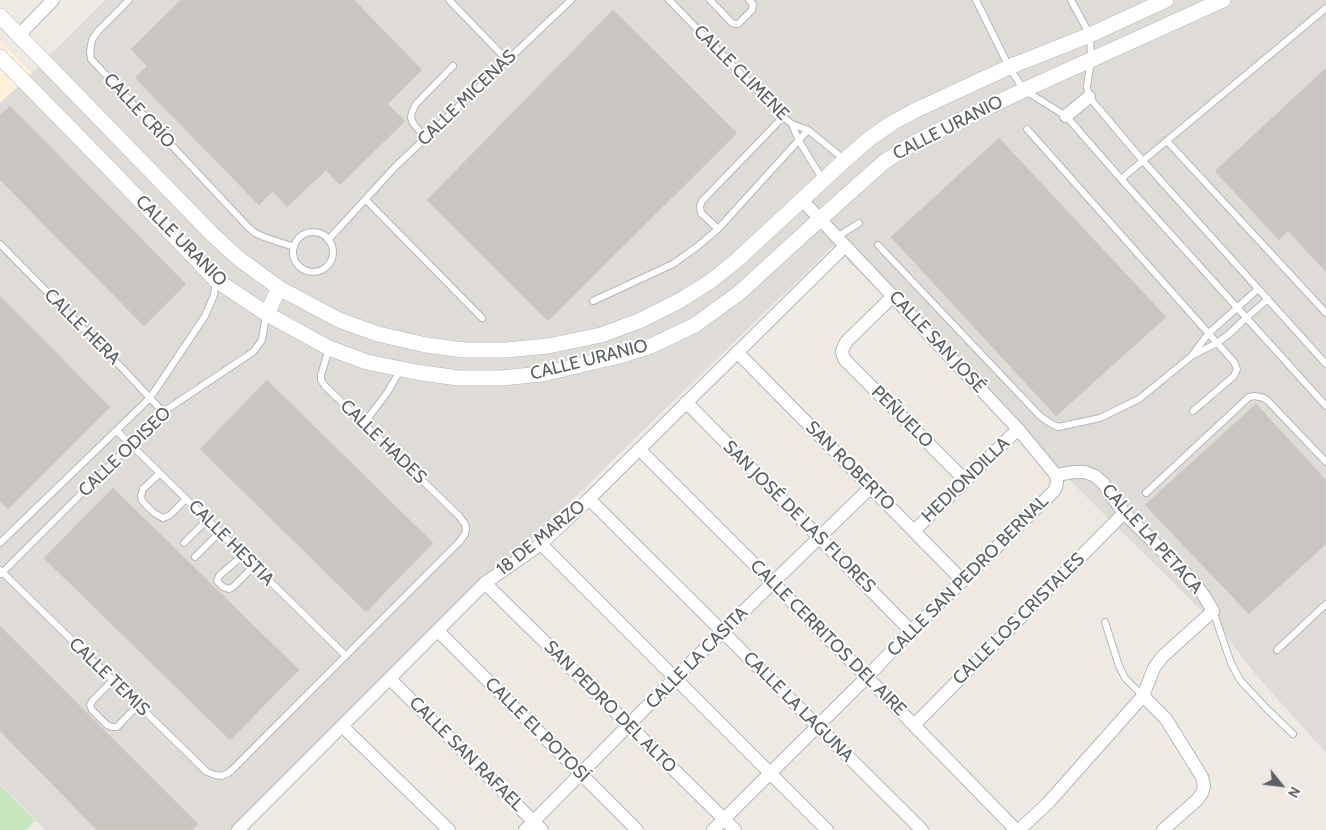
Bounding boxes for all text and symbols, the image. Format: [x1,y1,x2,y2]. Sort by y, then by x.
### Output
street label: CALLE CLIMENE [689,21,793,125]
street label: CALLE MICENAS [413,46,521,150]
street label: CALLE CRÍO [99,69,179,153]
street label: CALLE URANIO [889,91,1007,165]
street label: CALLE URANIO [131,191,231,291]
street label: CALLE HERA [39,284,125,370]
street label: CALLE SAN JOSÉ [884,287,990,397]
street label: CALLE URANIO [528,335,650,385]
street label: PEÑUELO [867,382,937,452]
street label: CALLE HADES [335,395,431,489]
street label: CALLE ODISEO [74,403,176,501]
street label: SAN ROBERTO [801,417,899,515]
street label: HEDIONDILLA [918,433,1014,527]
street label: SAN JOSÉ DE LAS FLORES [718,436,880,598]
street label: CALLE LA PETACA [1097,480,1207,598]
street label: CALLE SAN PEDRO BERNAL [883,491,1053,661]
street label: CALLE HESTIA [184,496,278,590]
street label: 18 DE MARZO [492,496,590,580]
street label: CALLE LOS CRISTALES [949,549,1089,689]
street label: CALLE CERRITOS DEL AIRE [745,555,911,721]
street label: CALLE LA CASITA [641,602,753,714]
street label: CALLE TEMIS [64,633,154,721]
street label: SAN PEDRO DEL ALTO [539,636,681,778]
street label: CALLE LA LAGUNA [738,647,858,767]
street label: CALLE EL POTOSÍ [480,673,594,787]
street label: CALLE SAN RAFAEL [404,692,528,816]
north arrow [1256,760,1306,810]
text: N [1284,784,1304,801]

